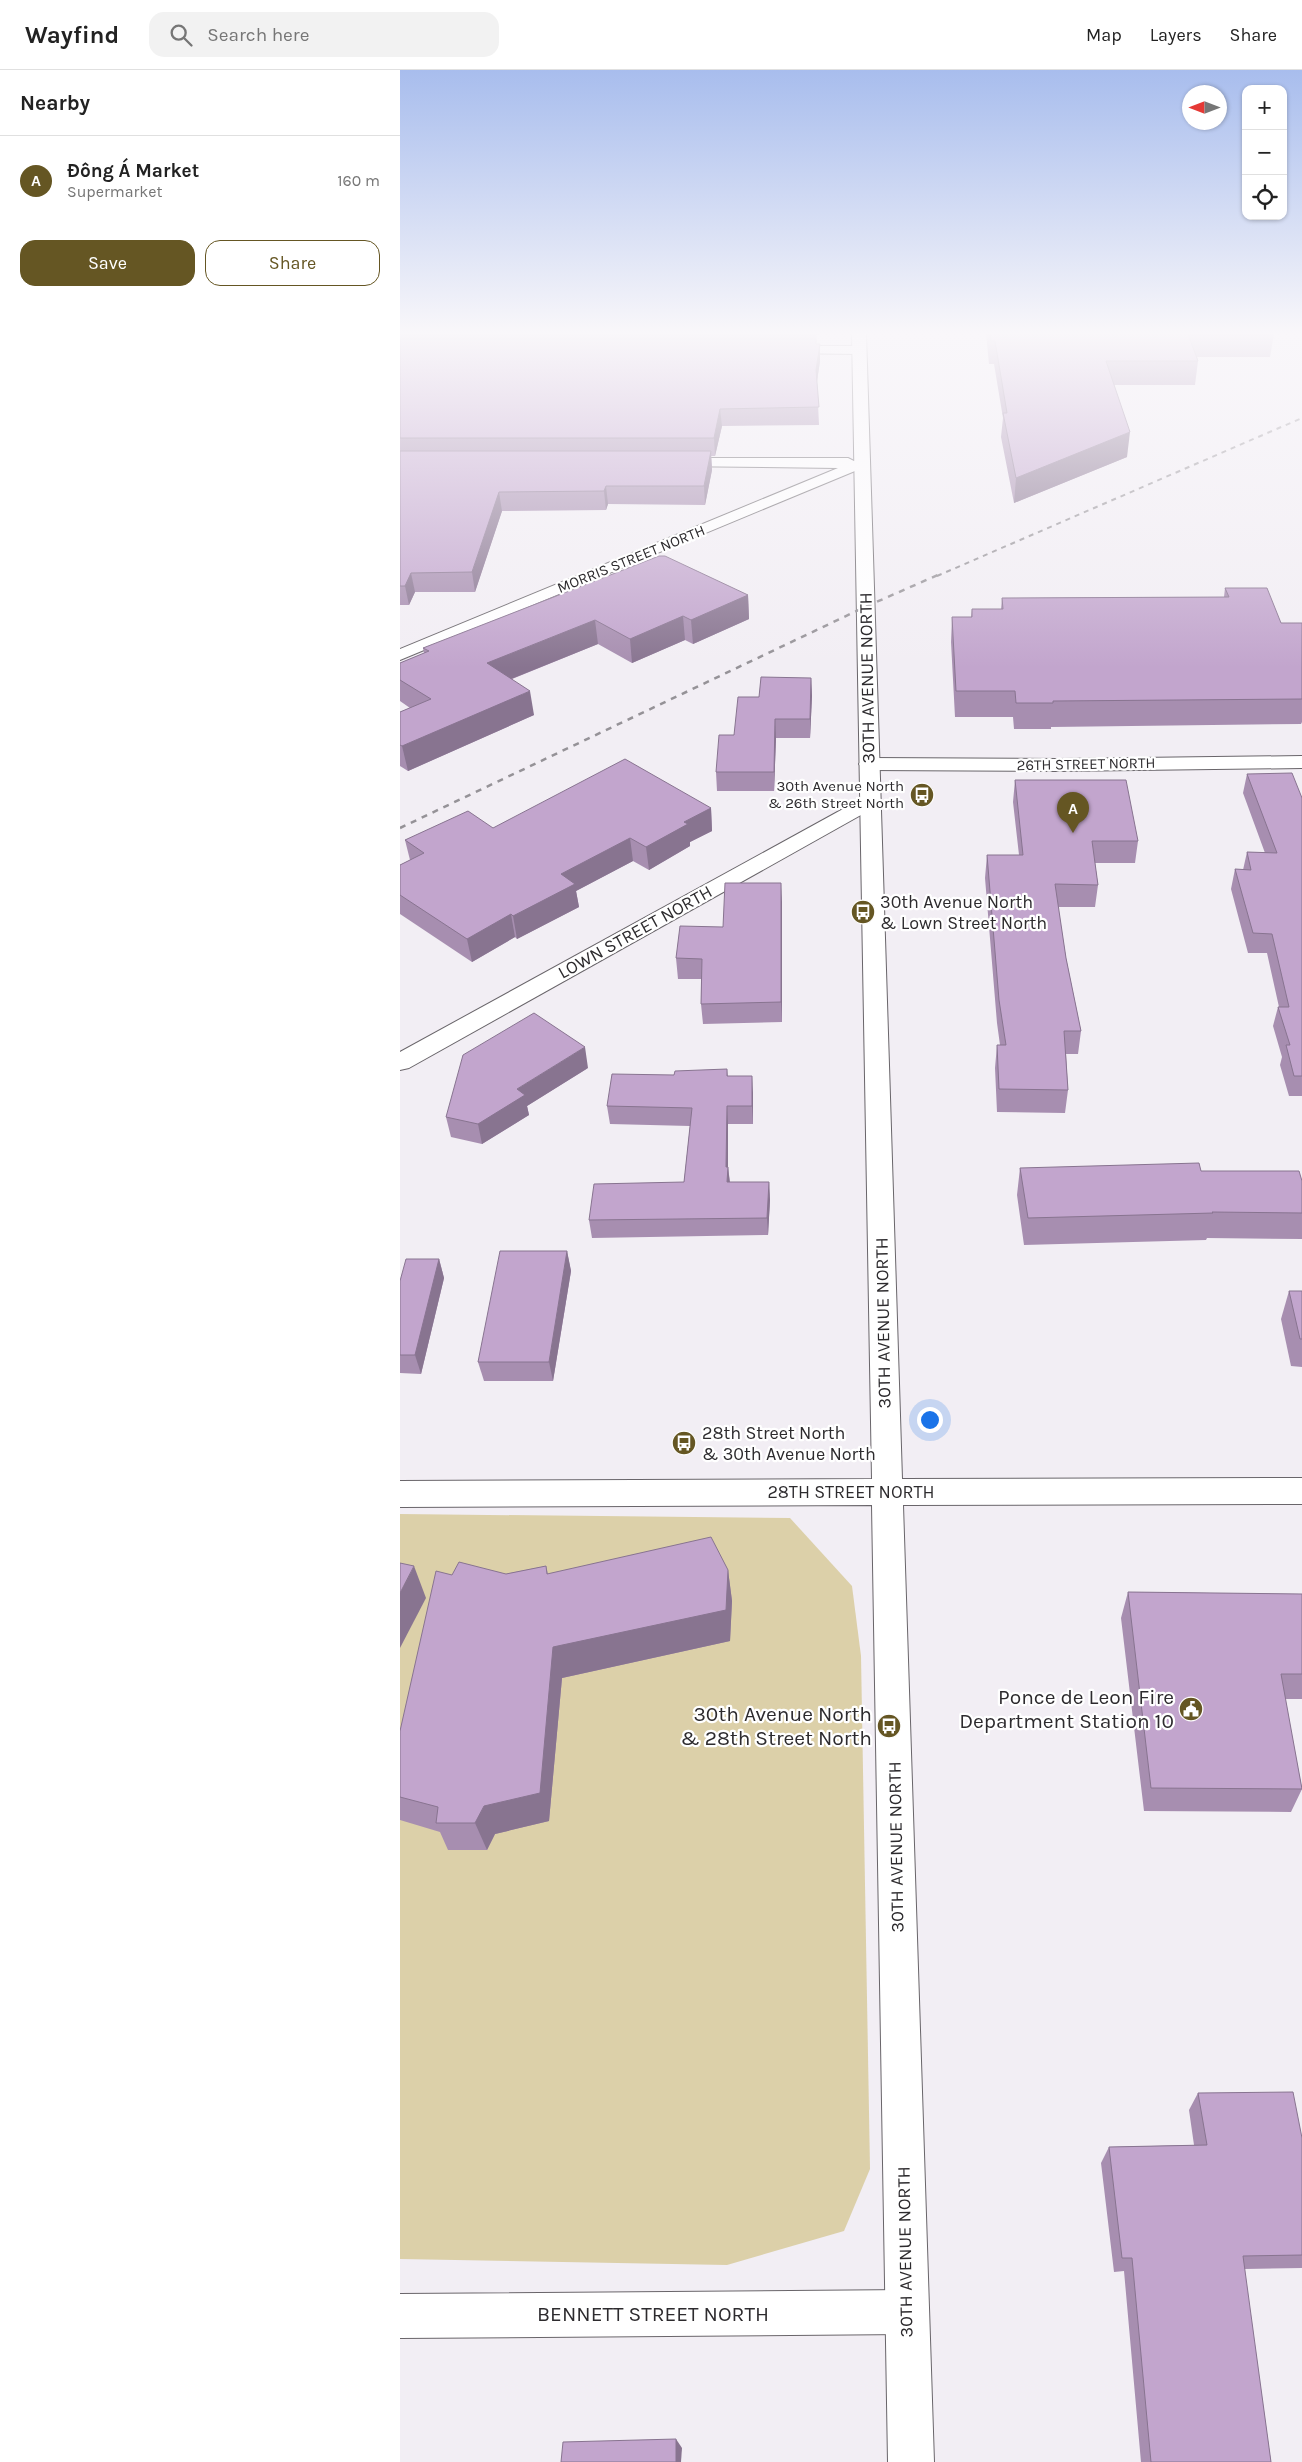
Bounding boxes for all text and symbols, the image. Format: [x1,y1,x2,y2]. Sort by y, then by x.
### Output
search box [149,12,499,57]
text: Wayfind [25,21,119,49]
icon: search [167,21,195,49]
text: Search here [207,24,309,46]
text: Map [1086,24,1122,46]
text: Layers [1150,24,1202,46]
text: Share [1230,24,1277,46]
north arrow [1182,85,1227,130]
map controls [1242,85,1287,220]
button: + [1242,85,1287,130]
text: Nearby [20,91,90,115]
button: − [1242,130,1287,175]
text: Đông Á Market [67,160,199,182]
text: A [31,171,41,190]
text: 160 m [337,171,380,190]
button: locate [1242,175,1287,220]
text: Supermarket [67,182,163,201]
button: Save [20,240,195,286]
button: Share [205,240,380,286]
street label: MORRIS STREET NORTH [554,521,708,597]
street label: 30TH AVENUE NORTH [855,592,879,764]
street label: 26TH STREET NORTH [1016,754,1156,774]
place label: 30th Avenue North & 26th Street North [768,777,904,812]
bus stop icon: 30th Avenue North & 26th Street North [909,782,935,808]
pin: A [1057,792,1089,833]
street label: LOWN STREET NORTH [554,880,716,984]
place label: 30th Avenue North & Lown Street North [880,891,1047,934]
bus stop icon: 30th Avenue North & Lown Street North [850,899,876,925]
street label: 30TH AVENUE NORTH [871,1237,895,1409]
your location [917,1407,943,1433]
place label: 28th Street North & 30th Avenue North [702,1422,876,1465]
bus stop icon: 28th Street North & 30th Avenue North [671,1430,697,1456]
street label: 28TH STREET NORTH [767,1481,935,1503]
place label: Ponce de Leon Fire Department Station 10 [959,1685,1174,1733]
public building icon: Ponce de Leon Fire Department Station 10 [1178,1696,1204,1722]
place label: 30th Avenue North & 28th Street North [681,1702,872,1750]
bus stop icon: 30th Avenue North & 28th Street North [876,1713,902,1739]
street label: 30TH AVENUE NORTH [884,1761,908,1933]
street label: 30TH AVENUE NORTH [893,2166,917,2338]
street label: BENNETT STREET NORTH [537,2302,769,2326]

